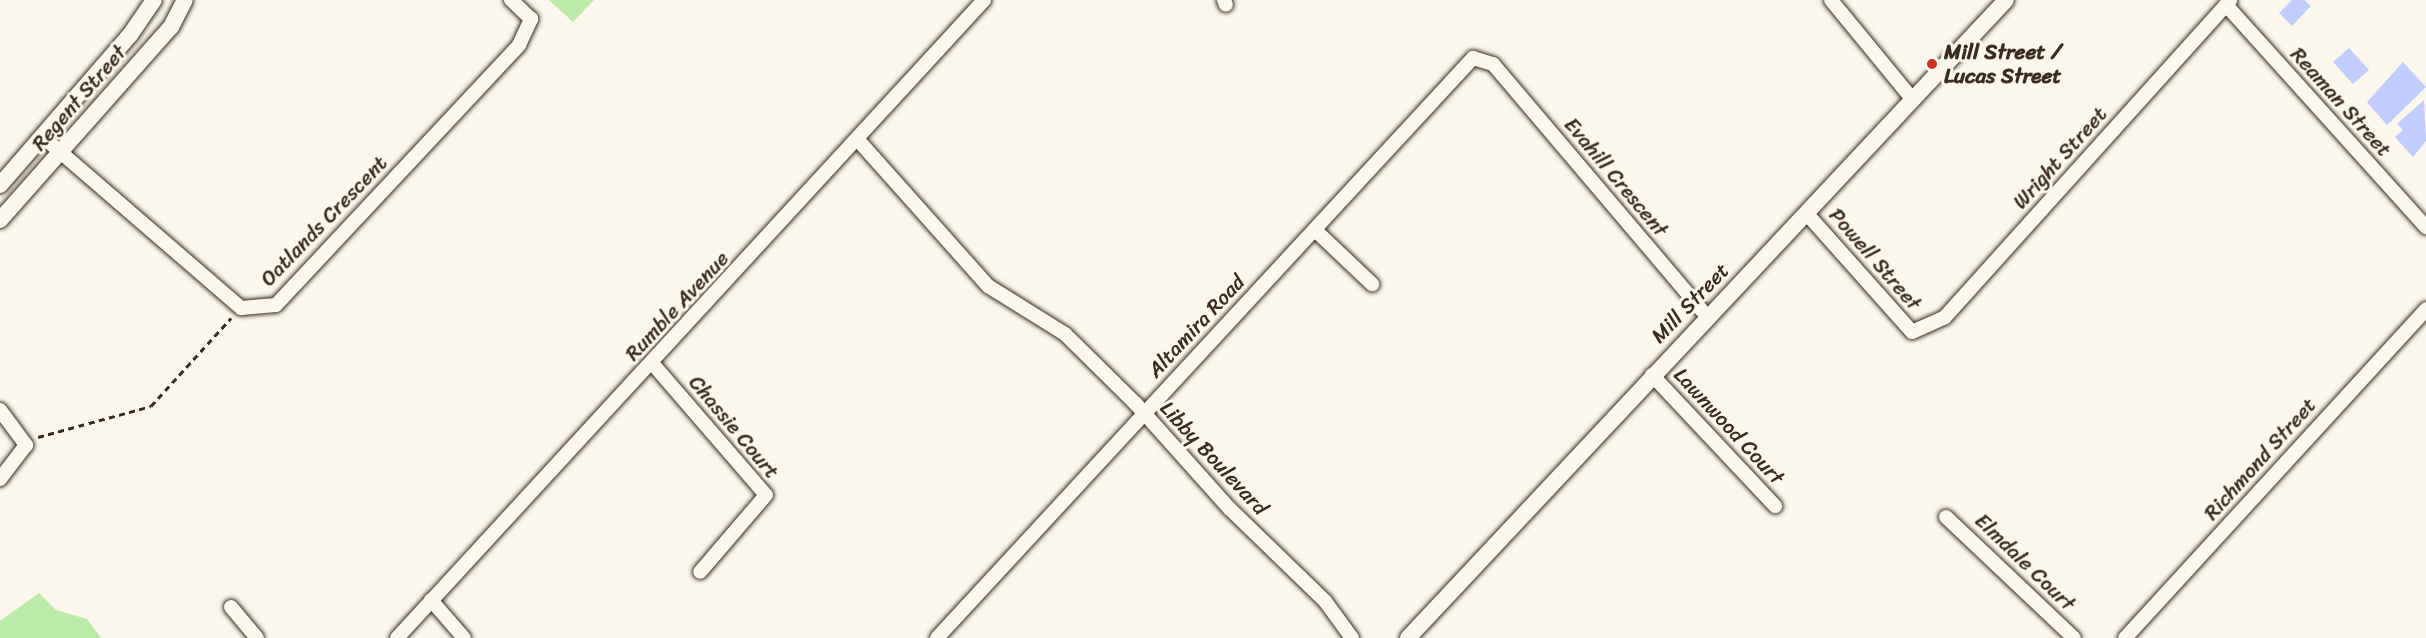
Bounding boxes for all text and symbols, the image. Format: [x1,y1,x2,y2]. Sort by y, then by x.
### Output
place label: Mill Street / Lucas Street [1944,39,2062,89]
street label: Regent Street [26,40,132,156]
street label: Reaman Street [2285,42,2397,162]
marker: Mill Street / Lucas Street [1925,57,1939,71]
street label: Wright Street [2008,102,2112,214]
street label: Evahill Crescent [1558,111,1674,243]
street label: Oatlands Crescent [255,151,393,291]
street label: Powell Street [1824,203,1926,315]
street label: Rumble Avenue [620,246,734,366]
street label: Mill Street [1646,258,1734,348]
street label: Altamira Road [1142,269,1250,383]
street label: Lawnwood Court [1668,362,1790,490]
street label: Chassie Court [683,370,785,484]
street label: Richmond Street [2199,393,2321,525]
street label: Libby Boulevard [1155,396,1273,520]
street label: Elmdale Court [1969,508,2081,616]

